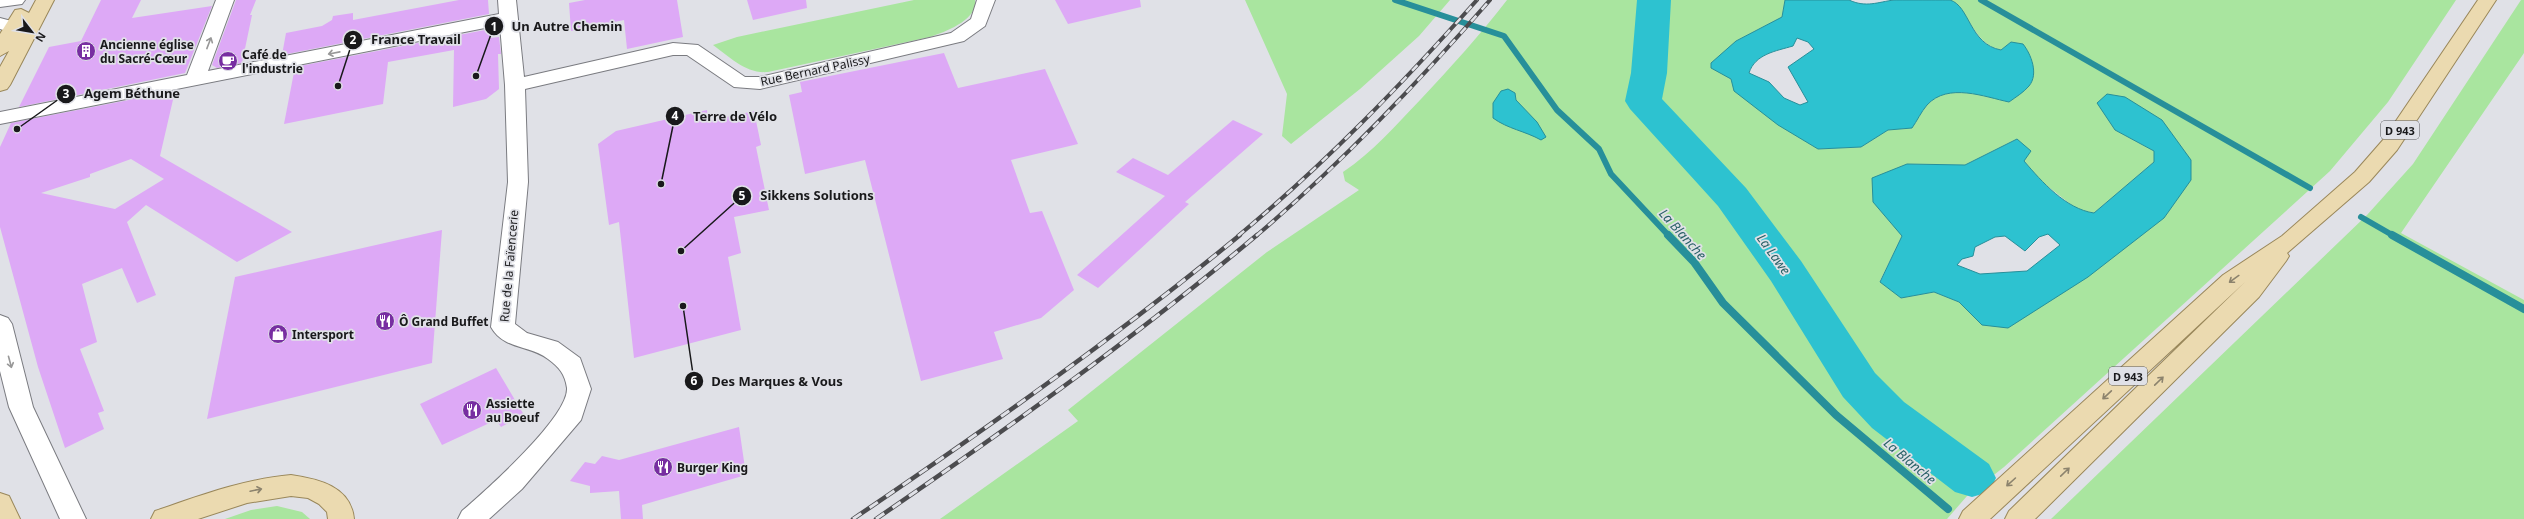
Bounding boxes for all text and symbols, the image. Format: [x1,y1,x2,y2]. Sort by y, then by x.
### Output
north arrow [12,12,52,52]
callout: Un Autre Chemin [484,14,631,39]
text: Un Autre Chemin [511,17,623,35]
text: 1 [491,18,497,35]
callout: France Travail [343,27,469,52]
text: N [32,30,50,45]
text: France Travail [371,30,461,48]
text: 2 [350,31,357,48]
place label: Ancienne église du Sacré-Cœur [100,36,194,67]
one-way arrow [205,38,213,50]
building icon: Ancienne église du Sacré-Cœur [75,40,97,62]
place label: Café de l'industrie [242,46,303,77]
one-way arrow [327,49,340,57]
cafe icon: Café de l'industrie [217,50,239,72]
street label: Rue Bernard Palissy [759,50,872,90]
callout: Agem Béthune [56,81,188,106]
text: Agem Béthune [84,84,180,102]
text: 3 [63,85,70,102]
callout: Terre de Vélo [665,104,785,129]
text: 4 [672,107,679,124]
text: Terre de Vélo [693,107,777,125]
road number: D 943 [2381,121,2419,139]
callout: Sikkens Solutions [732,183,881,208]
text: Sikkens Solutions [760,186,874,204]
text: 5 [739,187,746,204]
water label: La Blanche [1655,205,1711,264]
street label: Rue de la Faïencerie [496,209,522,323]
water label: La Lawe [1753,230,1795,278]
one-way arrow [2229,275,2240,283]
restaurant icon: Ô Grand Buffet [374,310,396,332]
place label: Ô Grand Buffet [399,313,489,330]
shop icon: Intersport [267,323,289,345]
place label: Intersport [292,326,354,343]
one-way arrow [7,355,14,368]
road number: D 943 [2109,367,2147,385]
callout: Des Marques & Vous [684,369,851,394]
text: 6 [691,372,698,389]
text: Des Marques & Vous [711,372,843,390]
one-way arrow [2154,376,2164,386]
one-way arrow [2103,390,2113,399]
place label: Assiette au Boeuf [486,395,541,426]
restaurant icon: Assiette au Boeuf [461,399,483,421]
water label: La Blanche [1880,434,1940,488]
restaurant icon: Burger King [652,456,674,478]
place label: Burger King [677,459,748,476]
one-way arrow [2060,467,2070,477]
one-way arrow [2006,477,2016,486]
one-way arrow [249,485,262,493]

